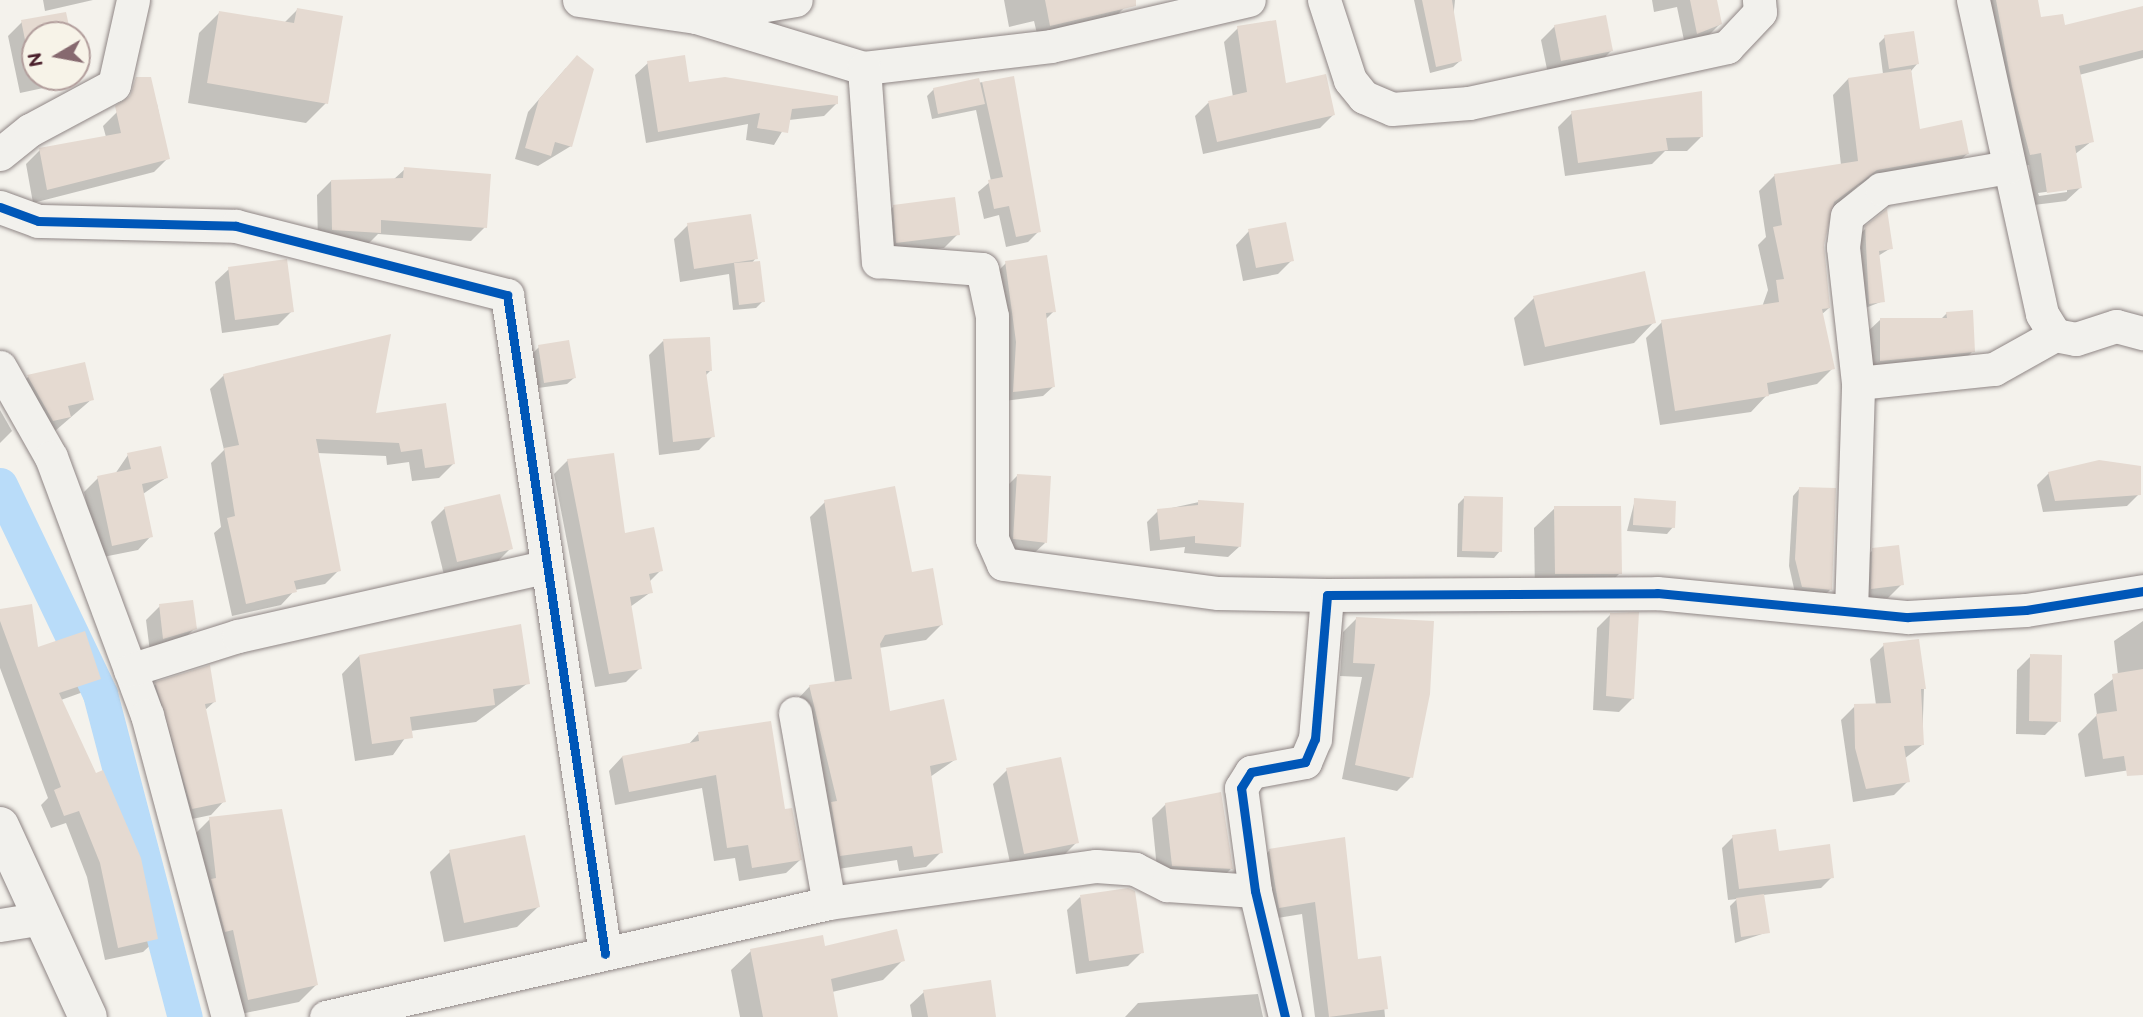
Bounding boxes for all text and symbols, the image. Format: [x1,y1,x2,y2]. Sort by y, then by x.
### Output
north arrow [21,21,91,91]
text: N [24,50,49,68]

